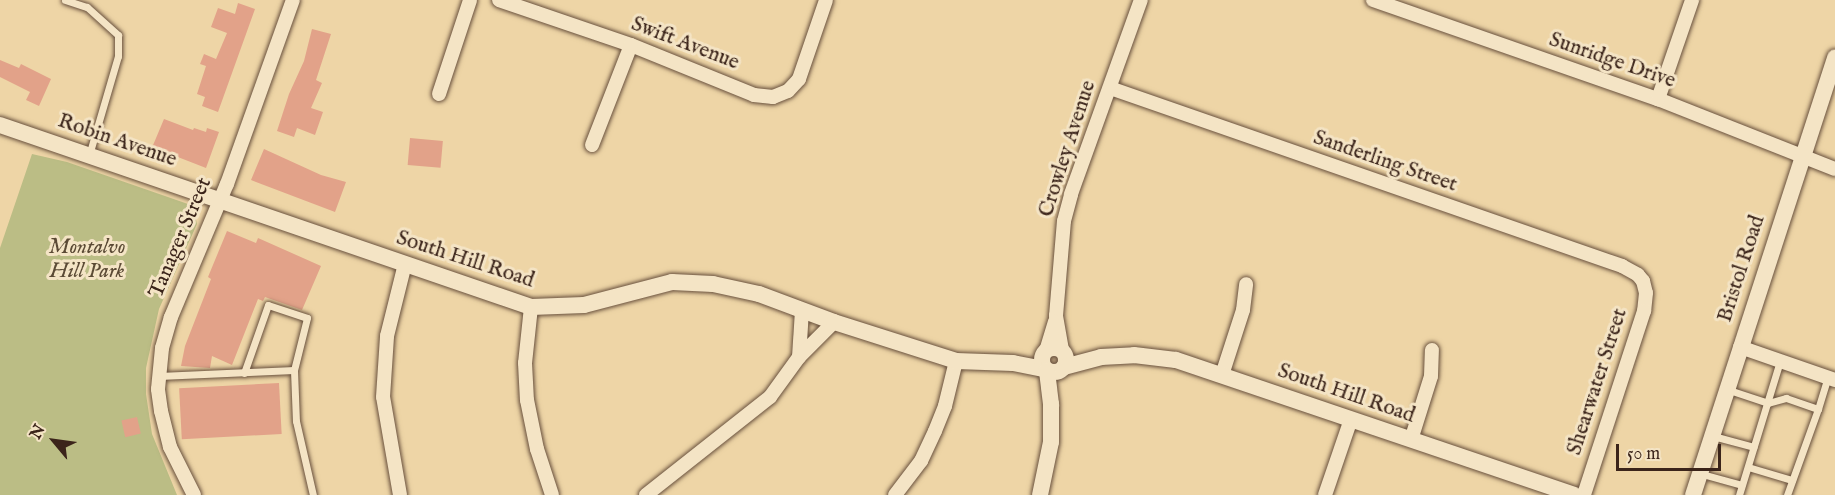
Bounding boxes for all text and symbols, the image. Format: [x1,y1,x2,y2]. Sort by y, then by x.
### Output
street label: Swift Avenue [628,12,742,76]
street label: Sunridge Drive [1546,28,1678,94]
street label: Crowley Avenue [1034,78,1102,220]
street label: Robin Avenue [54,109,180,173]
street label: Sanderling Street [1310,126,1460,198]
street label: Tanager Street [144,174,218,302]
street label: Bristol Road [1713,212,1771,326]
street label: South Hill Road [393,226,537,294]
park label: Montalvo Hill Park [49,235,125,285]
street label: Shearwater Street [1562,306,1634,458]
street label: South Hill Road [1274,359,1418,429]
north arrow [24,411,84,471]
text: N [26,421,50,443]
scale bar [1619,432,1724,470]
text: 50 m [1627,443,1660,466]

